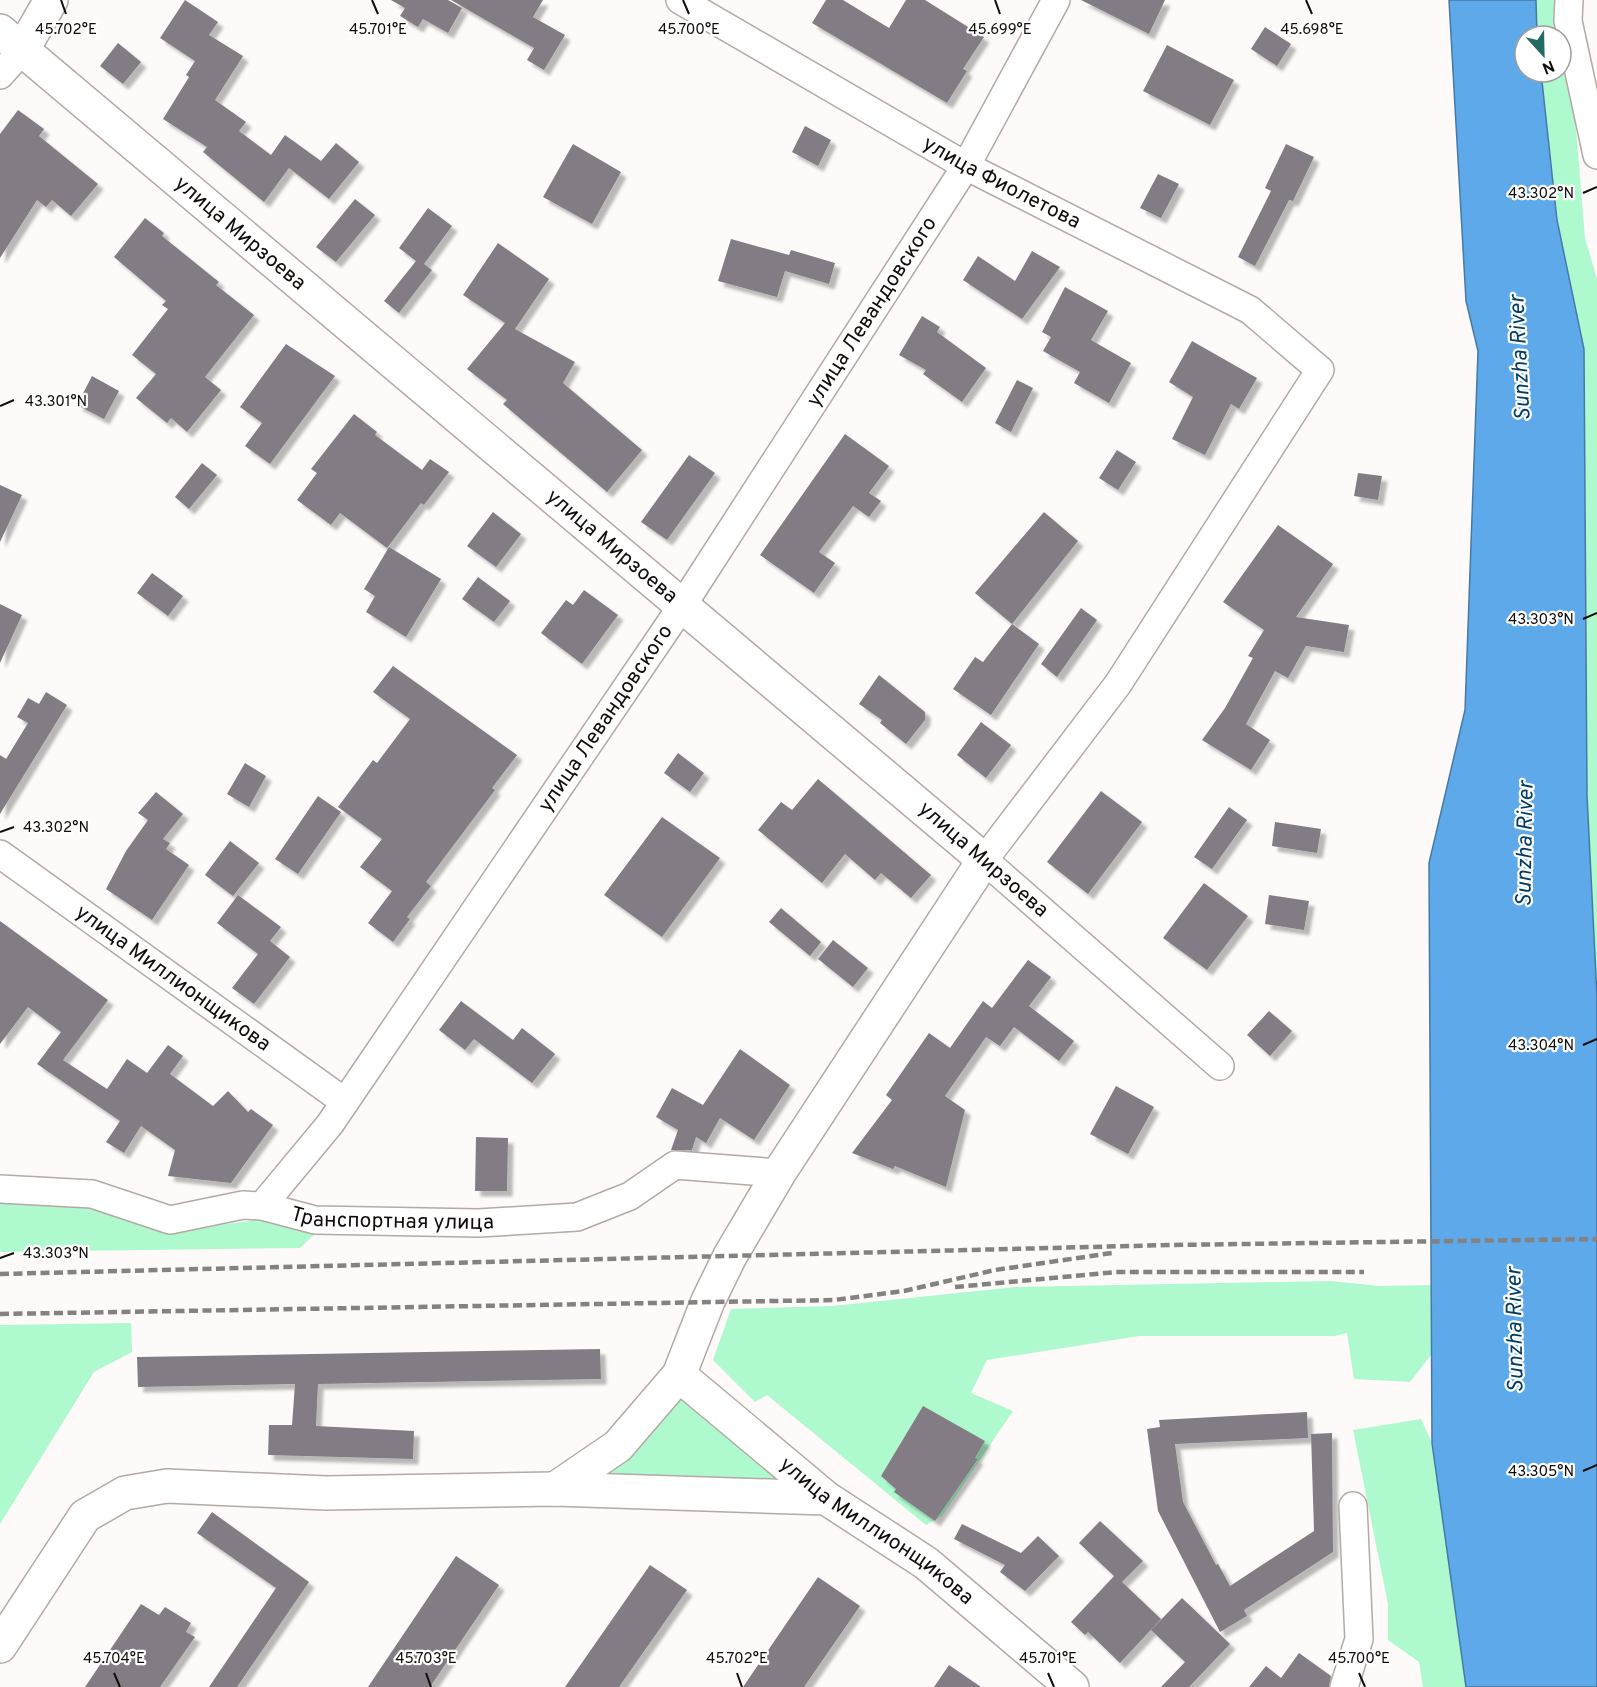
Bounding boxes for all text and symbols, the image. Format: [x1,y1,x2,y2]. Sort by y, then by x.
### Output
text: 45.702°E [35,21,97,40]
text: 45.701°E [349,21,407,40]
text: 45.700°E [658,21,720,40]
text: 45.699°E [968,21,1032,40]
text: 45.698°E [1280,21,1344,40]
north arrow [1513,24,1573,84]
text: N [1539,55,1557,77]
street label: улица Фиолетова [918,130,1085,235]
street label: улица Мирзоева [169,170,312,297]
text: 43.302°N [1508,185,1574,204]
street label: улица Левандовского [801,212,943,412]
water label: Sunzha River [1504,293,1538,421]
text: 43.301°N [25,393,87,412]
street label: улица Мирзоева [540,483,683,610]
text: 43.303°N [1508,611,1574,630]
street label: улица Левандовского [532,619,679,817]
water label: Sunzha River [1511,779,1541,907]
street label: улица Мирзоева [912,796,1054,924]
text: 43.302°N [23,819,89,838]
street label: улица Миллионщикова [70,899,276,1058]
text: 43.304°N [1508,1037,1574,1056]
street label: Транспортная улица [288,1201,495,1237]
text: 43.303°N [23,1245,89,1264]
water label: Sunzha River [1501,1265,1531,1393]
street label: улица Миллионщикова [774,1451,979,1611]
text: 43.305°N [1508,1463,1574,1482]
text: 45.704°E [83,1650,145,1669]
text: 45.703°E [395,1650,457,1669]
text: 45.702°E [706,1650,768,1669]
text: 45.701°E [1019,1650,1077,1669]
text: 45.700°E [1328,1650,1390,1669]

